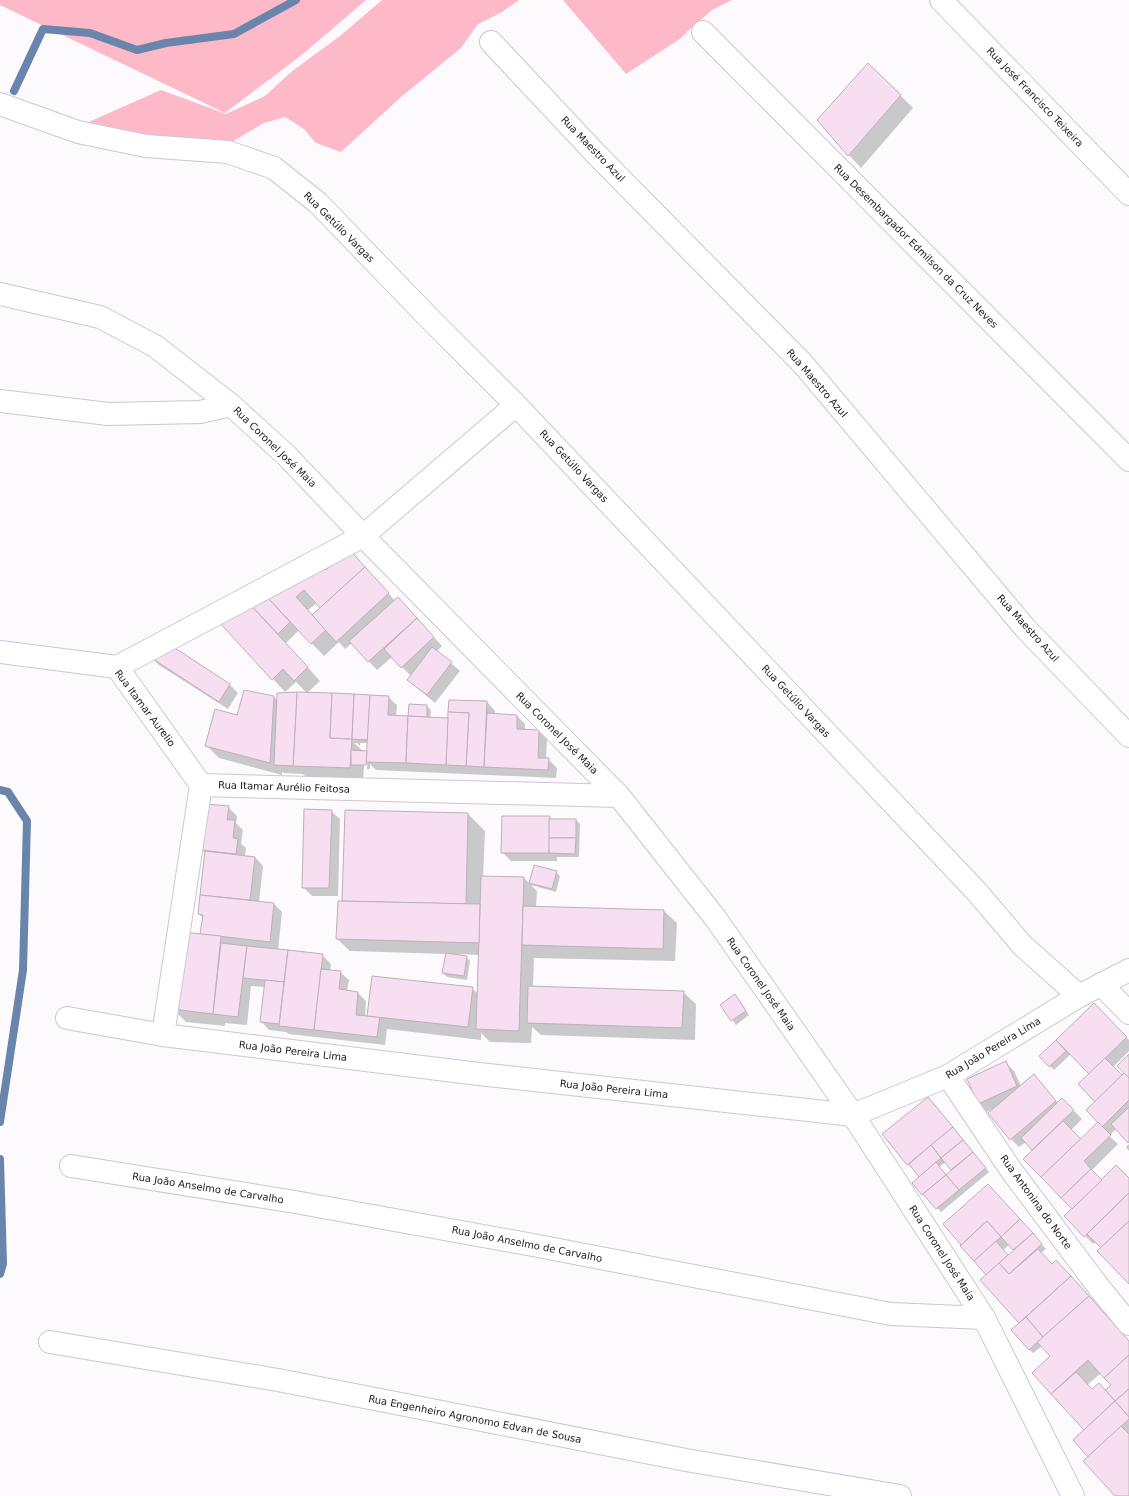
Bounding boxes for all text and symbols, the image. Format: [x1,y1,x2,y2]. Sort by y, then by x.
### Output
street label: Rua José Francisco Teixeira [985,45,1085,149]
street label: Rua Maestro Azul [559,114,627,184]
street label: Rua Desembargador Edmilson da Cruz Neves [832,162,1000,330]
street label: Rua Getúlio Vargas [302,190,376,264]
street label: Rua Maestro Azul [784,347,850,419]
street label: Rua Coronel José Maia [231,404,319,490]
street label: Rua Getúlio Vargas [538,428,610,504]
street label: Rua Maestro Azul [995,592,1061,664]
street label: Rua Getúlio Vargas [760,663,832,739]
street label: Rua Itamar Aurelio [113,667,177,749]
street label: Rua Coronel José Maia [514,690,600,776]
street label: Rua Itamar Aurélio Feitosa [218,779,350,795]
street label: Rua Coronel José Maia [725,935,797,1033]
street label: Rua João Pereira Lima [943,1015,1043,1081]
street label: Rua João Pereira Lima [238,1039,348,1063]
street label: Rua João Pereira Lima [559,1078,669,1100]
street label: Rua Antonina do Norte [998,1153,1074,1251]
street label: Rua João Anselmo de Carvalho [131,1171,285,1205]
street label: Rua Coronel José Maia [907,1203,977,1303]
street label: Rua João Anselmo de Carvalho [451,1224,603,1264]
street label: Rua Engenheiro Agronomo Edvan de Sousa [368,1393,582,1445]

